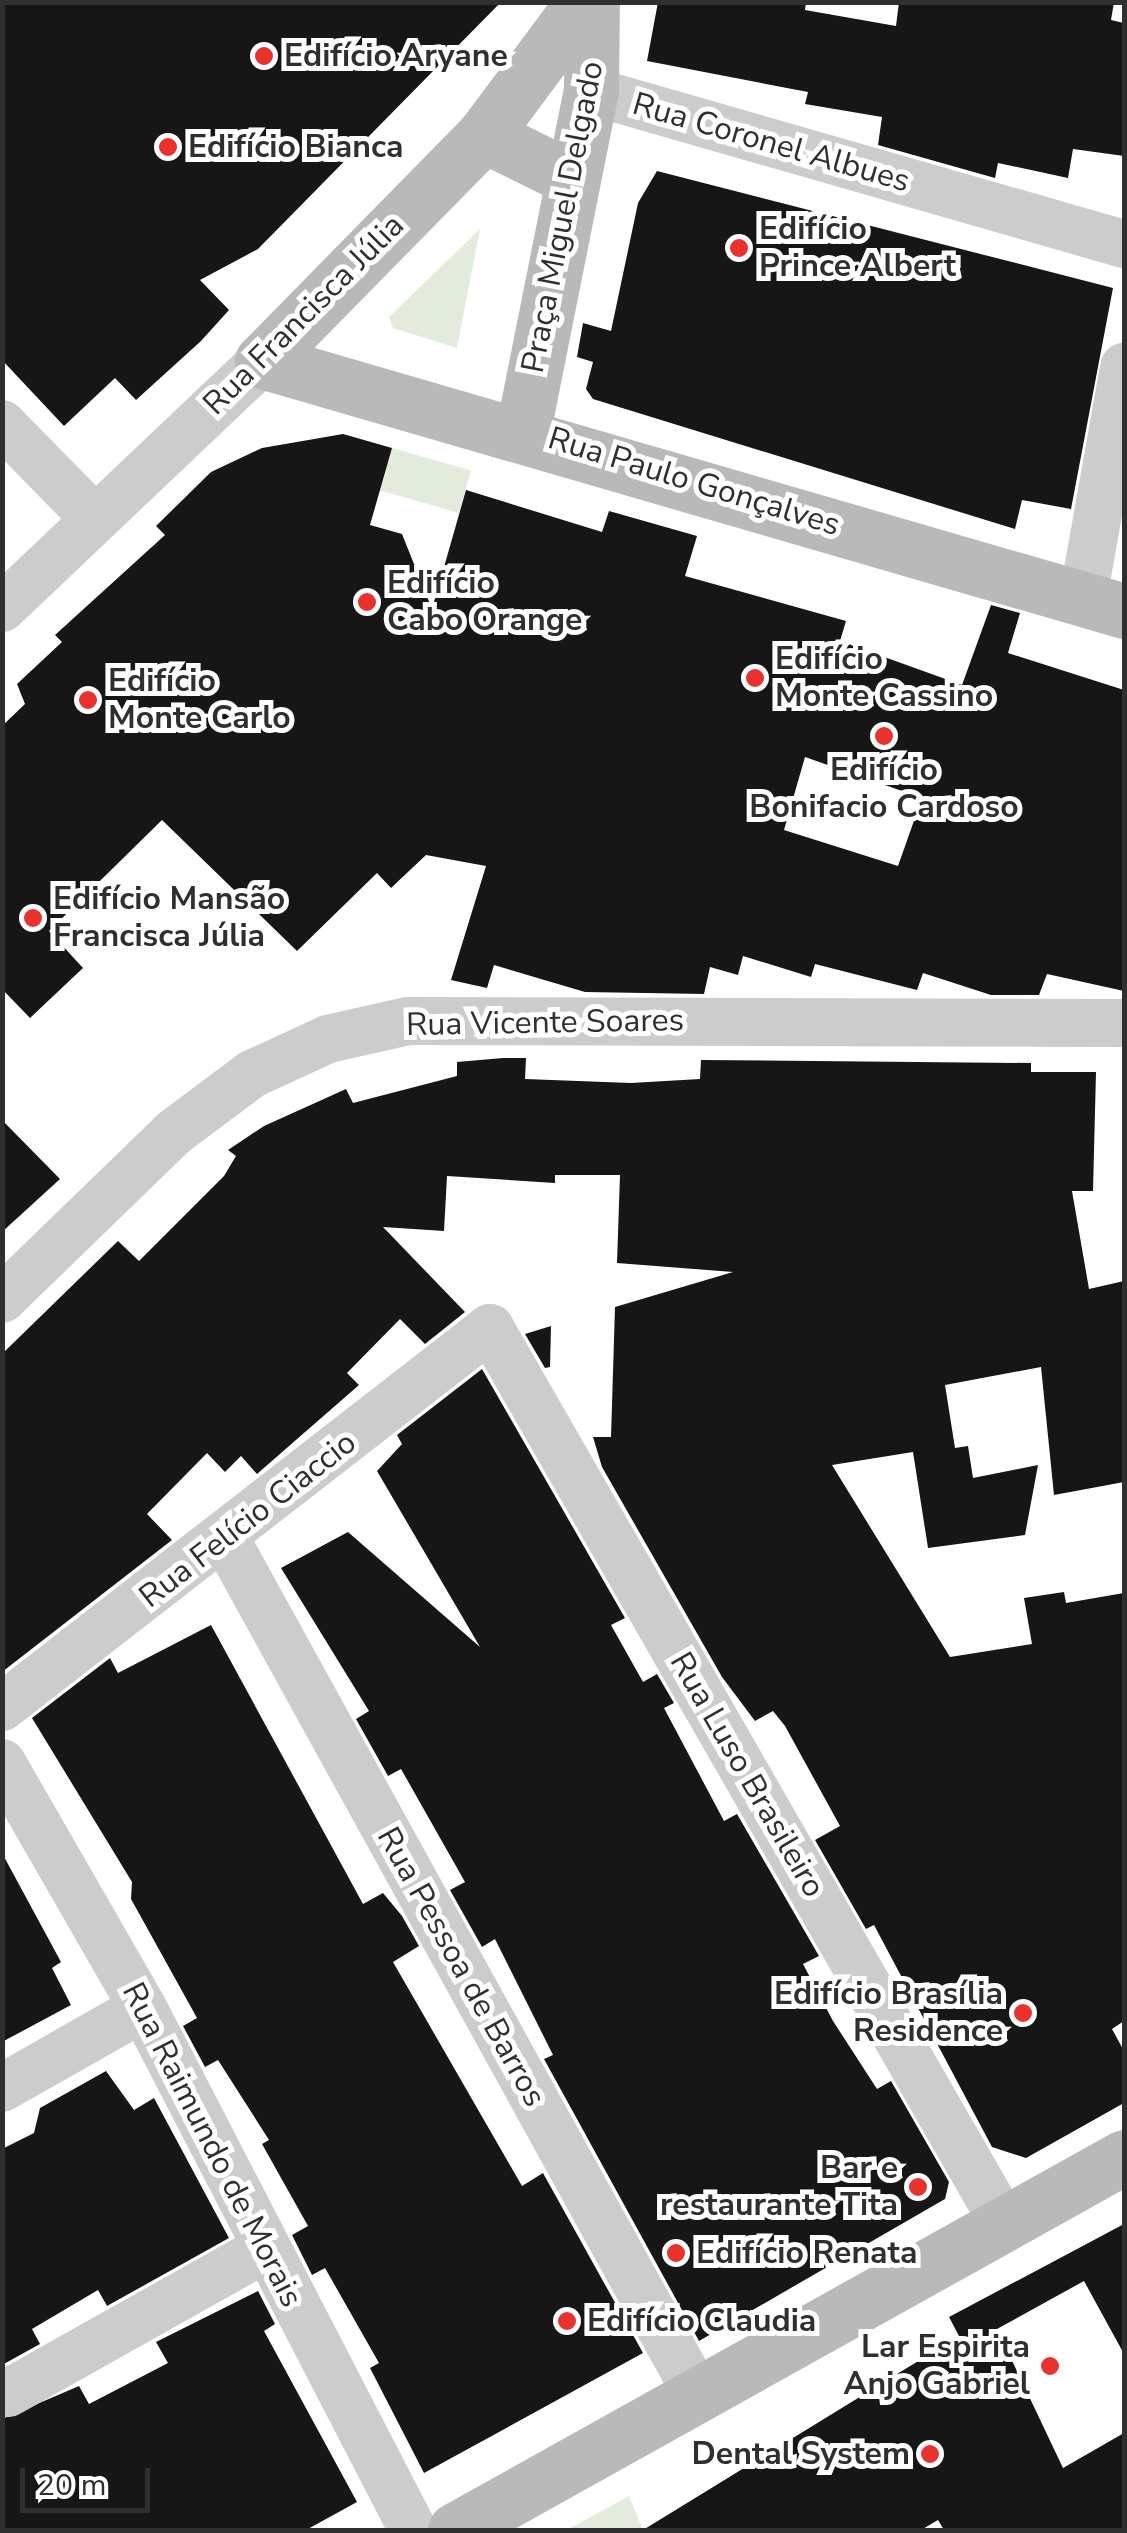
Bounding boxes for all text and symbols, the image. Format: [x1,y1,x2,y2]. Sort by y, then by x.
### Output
place label: Edifício Aryane [284,37,508,75]
marker: Edifício Aryane [253,45,275,67]
street label: Praça Miguel Delgado [514,58,612,376]
street label: Rua Coronel Albues [628,85,914,201]
place label: Edifício Bianca [188,128,403,166]
marker: Edifício Bianca [157,136,179,158]
street label: Rua Francisca Júlia [196,207,412,423]
place label: Edifício Prince Albert [759,211,956,286]
marker: Edifício Prince Albert [728,237,750,259]
street label: Rua Paulo Gonçalves [544,419,844,545]
place label: Edifício Cabo Orange [387,565,582,640]
marker: Edifício Cabo Orange [356,591,378,613]
place label: Edifício Monte Cassino [775,641,993,716]
place label: Edifício Monte Carlo [108,663,291,738]
marker: Edifício Monte Cassino [744,667,766,689]
marker: Edifício Monte Carlo [77,689,99,711]
marker: Edifício Bonifacio Cardoso [873,725,895,747]
place label: Edifício Bonifacio Cardoso [749,752,1019,827]
place label: Edifício Mansão Francisca Júlia [53,881,285,956]
marker: Edifício Mansão Francisca Júlia [22,907,44,929]
street label: Rua Vicente Soares [406,1001,684,1045]
street label: Rua Felício Ciaccio [132,1424,364,1616]
street label: Rua Luso Brasileiro [661,1646,833,1904]
street label: Rua Pessoa de Barros [368,1821,554,2113]
place label: Edifício Brasília Residence [774,1976,1003,2051]
street label: Rua Raimundo de Morais [113,1977,311,2313]
marker: Edifício Brasília Residence [1012,2002,1034,2024]
place label: Bar e restaurante Tita [660,2150,898,2225]
marker: Bar e restaurante Tita [907,2176,929,2198]
place label: Edifício Renata [696,2234,917,2272]
marker: Edifício Renata [665,2242,687,2264]
place label: Edifício Claudia [587,2302,816,2340]
marker: Edifício Claudia [556,2310,578,2332]
place label: Lar Espirita Anjo Gabriel [844,2329,1030,2404]
marker: Lar Espirita Anjo Gabriel [1039,2355,1061,2377]
place label: Dental System [691,2435,910,2473]
marker: Dental System [919,2443,941,2465]
scale bar [25,2448,155,2510]
text: 20 m [37,2465,106,2506]

